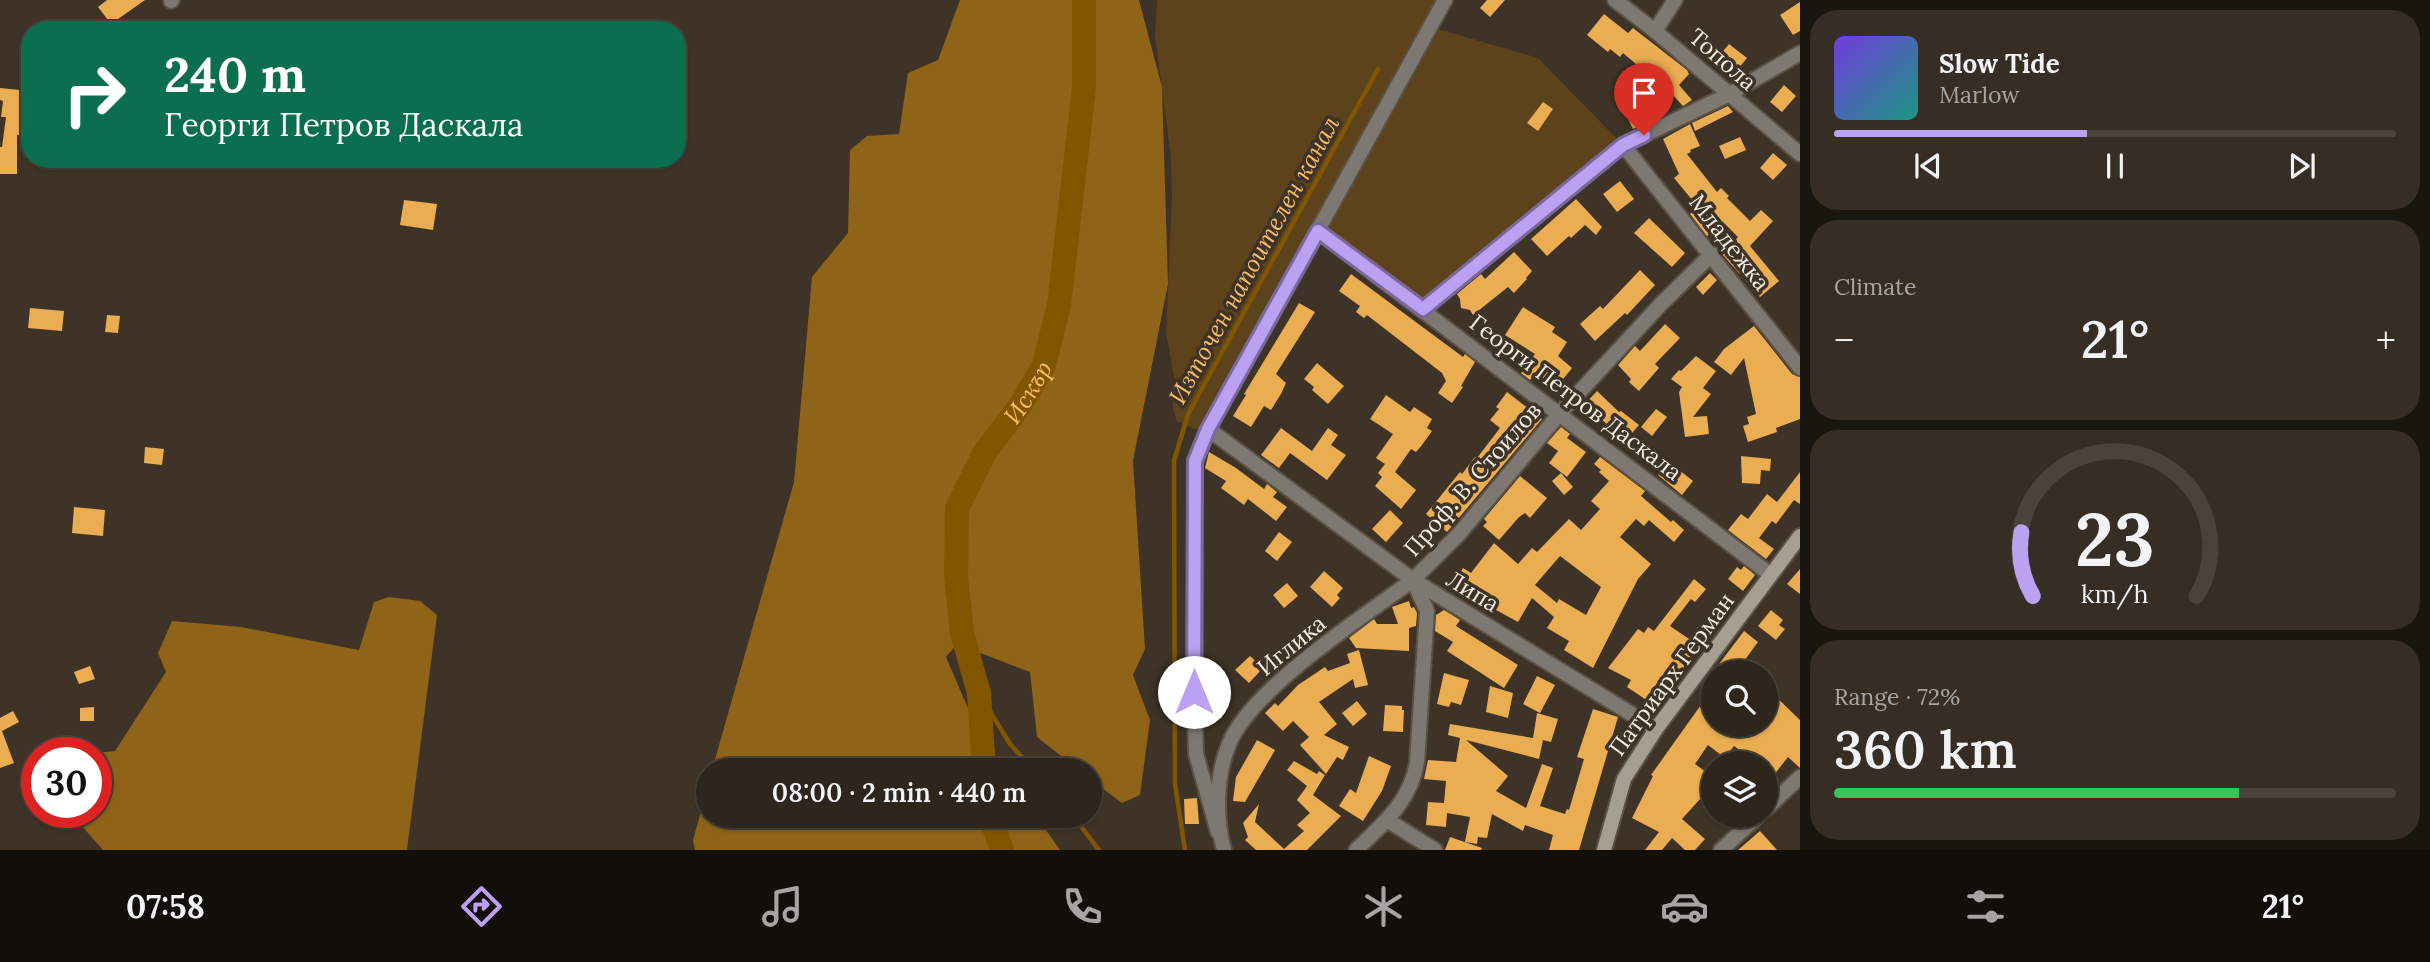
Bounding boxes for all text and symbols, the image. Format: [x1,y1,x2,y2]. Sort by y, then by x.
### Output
street label: Топола [1683,22,1763,96]
text: 240 m [164,43,306,105]
text: Slow Tide [1939,47,2060,80]
icon: right [49,49,140,140]
pin [1614,63,1674,135]
icon: arrive [1625,74,1663,112]
text: Marlow [1939,80,2020,109]
text: Георги Петров Даскала [164,104,524,145]
water label: Източен напоителен канал [1162,111,1346,409]
icon: previous [1909,147,1947,185]
icon: pause [2096,147,2134,185]
icon: next [2283,147,2321,185]
street label: Младежка [1683,188,1777,296]
text: Climate [1834,272,1916,301]
text: 21° [2081,306,2149,372]
street label: Георги Петров Даскала [1464,308,1688,486]
text: − [1834,316,1854,364]
text: + [2376,316,2396,364]
water label: Искър [997,355,1059,430]
street label: Проф. В. Стоилов [1397,396,1547,562]
text: 23 [2075,493,2155,586]
street label: Липа [1441,564,1505,618]
text: km/h [2081,578,2149,610]
street label: Патриарх Герман [1602,587,1740,761]
street label: Иглика [1251,608,1331,682]
position arrow [1157,655,1231,729]
map controls [1701,660,1778,828]
button: search [1701,660,1778,737]
text: Range · 72% [1834,682,1960,711]
text: 360 km [1834,716,2017,782]
speed limit sign: 30 [21,737,112,828]
button: layers [1701,751,1778,828]
text: 08:00 · 2 min · 440 m [772,776,1026,809]
icon: directions [457,882,506,931]
icon: music [758,882,807,931]
icon: phone [1058,882,1107,931]
icon: climate [1359,882,1408,931]
icon: car [1660,882,1709,931]
icon: filters [1961,882,2010,931]
text: 07:58 [126,886,205,927]
text: 21° [2262,886,2304,927]

